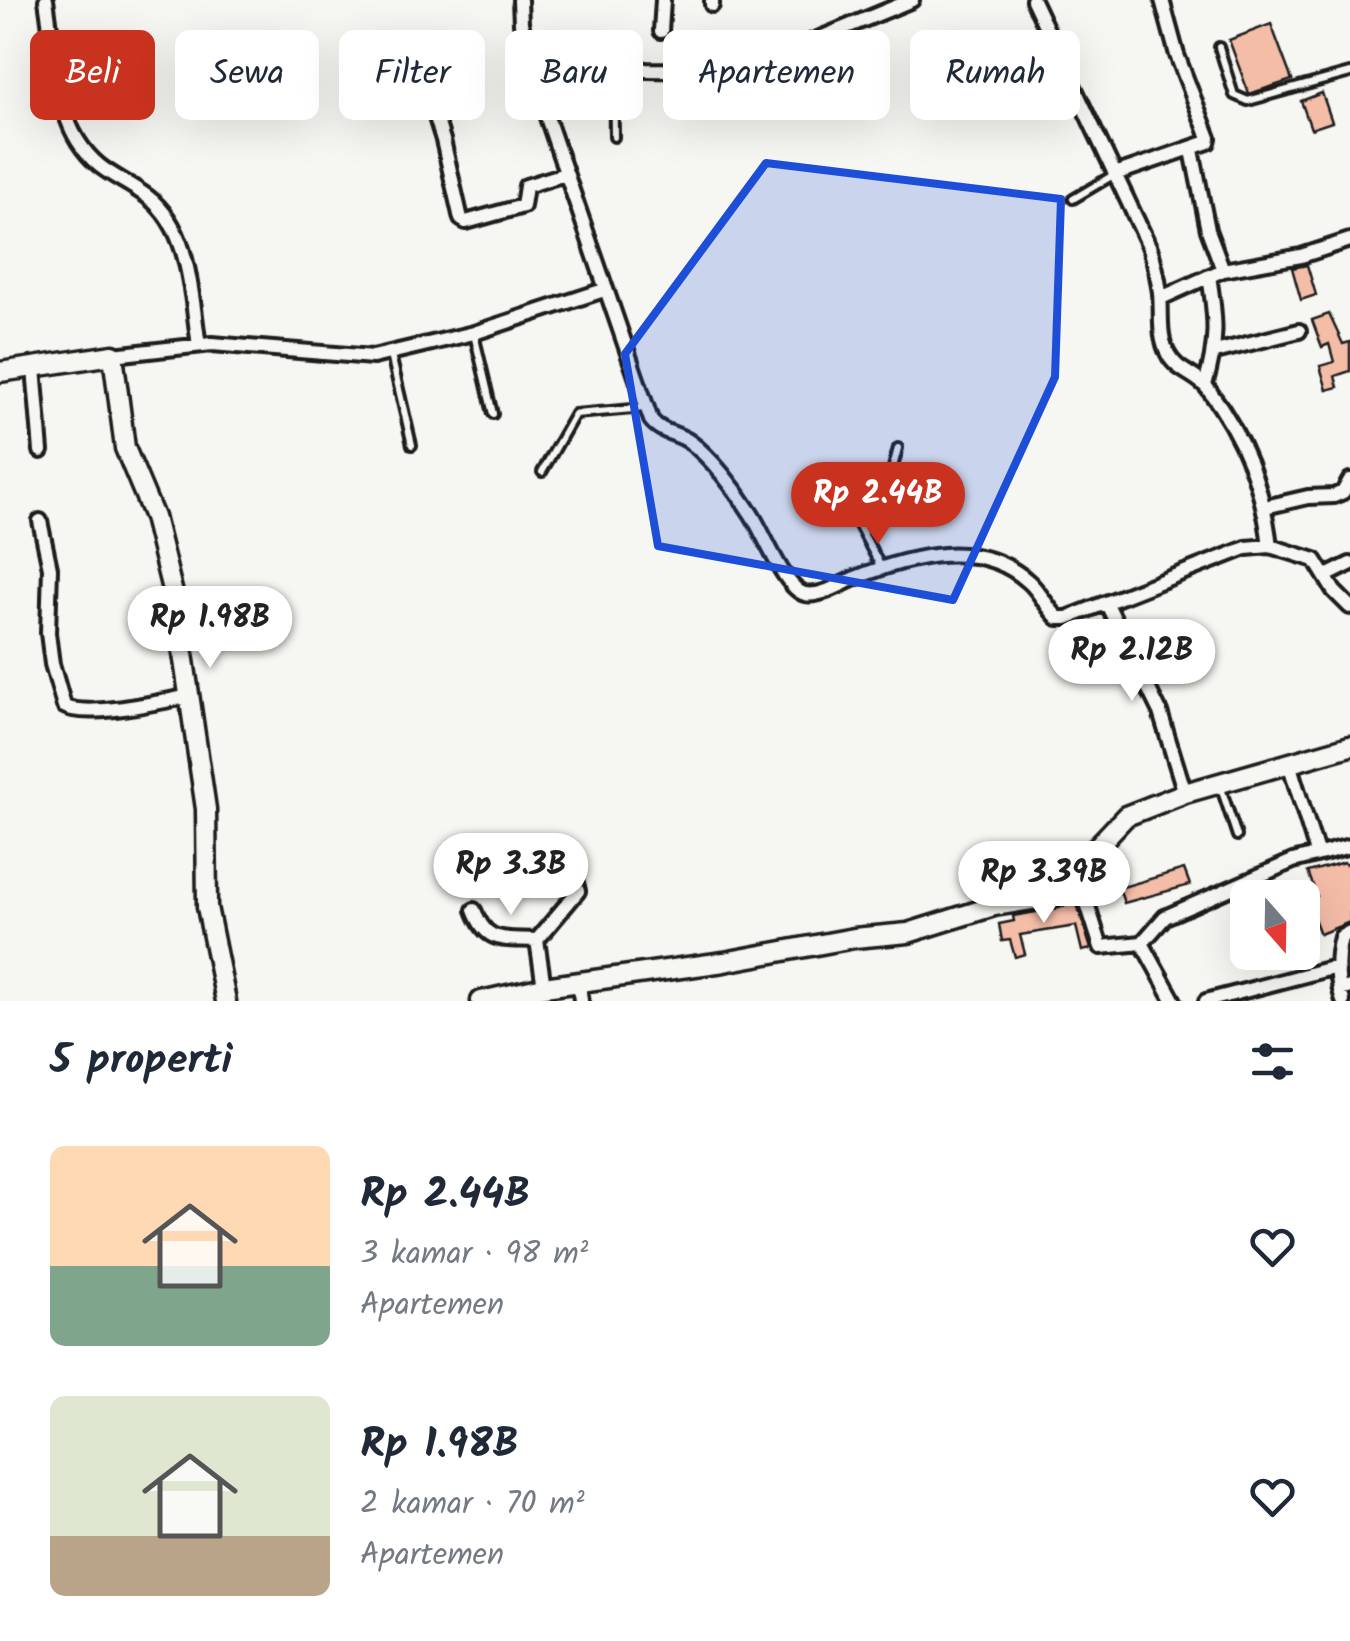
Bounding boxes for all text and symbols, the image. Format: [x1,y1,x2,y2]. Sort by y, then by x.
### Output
chip: Beli [30,30,155,120]
chip: Sewa [175,30,319,120]
chip: Filter [339,30,485,120]
chip: Baru [505,30,643,120]
chip: Apartemen [663,30,890,120]
chip: Rumah [910,30,1080,120]
pin: Rp 2.44B [775,462,981,547]
text: Rp 2.44B [813,469,943,520]
pin: Rp 1.98B [107,586,313,671]
text: Rp 1.98B [149,593,271,644]
pin: Rp 2.12B [1029,619,1235,704]
text: Rp 2.12B [1070,626,1194,677]
pin: Rp 3.3B [419,833,603,918]
text: Rp 3.3B [455,840,567,891]
pin: Rp 3.39B [941,841,1147,926]
text: Rp 3.39B [980,848,1108,899]
north arrow [1230,880,1320,970]
map controls [1230,880,1320,970]
text: 5 properti [50,1028,233,1095]
icon: filters [1245,1034,1300,1089]
text: Rp 2.44B [360,1162,530,1229]
icon: home [130,1186,250,1306]
icon: heart [1245,1219,1300,1274]
text: 3 kamar · 98 m² [360,1229,588,1280]
text: Apartemen [360,1280,504,1331]
text: Rp 1.98B [360,1412,519,1479]
icon: home [130,1436,250,1556]
icon: heart [1245,1469,1300,1524]
text: 2 kamar · 70 m² [360,1479,585,1530]
text: Apartemen [360,1530,504,1581]

